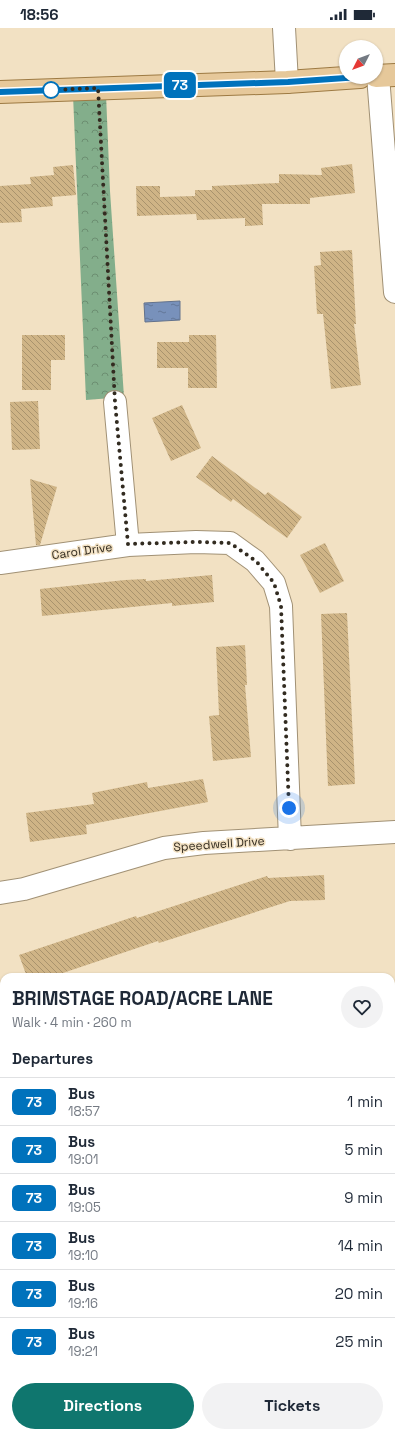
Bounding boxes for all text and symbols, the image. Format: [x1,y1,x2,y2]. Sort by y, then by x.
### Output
text: 18:56 [20,5,59,24]
north arrow [339,40,383,84]
map controls [339,40,383,84]
line badge: 73 [162,72,198,98]
text: 73 [172,76,188,94]
unlabelled marker [42,81,60,99]
street label: Carol Drive [51,539,113,563]
your location [279,798,299,818]
street label: Speedwell Drive [173,833,265,855]
text: BRIMSTAGE ROAD/ACRE LANE [12,986,273,1011]
button: heart [341,986,383,1028]
text: Walk · 4 min · 260 m [12,1014,132,1031]
text: Departures [12,1049,93,1068]
text: Bus [68,1084,95,1103]
text: 1 min [347,1092,383,1111]
text: 73 [26,1093,42,1111]
text: 18:57 [68,1103,100,1120]
text: Bus [68,1132,95,1151]
text: 5 min [344,1140,383,1159]
text: 73 [26,1141,42,1159]
text: 19:01 [68,1151,98,1168]
text: Bus [68,1180,95,1199]
text: 9 min [344,1188,383,1207]
text: 73 [26,1189,42,1207]
text: 19:05 [68,1199,101,1216]
text: Bus [68,1228,95,1247]
text: 14 min [338,1236,383,1255]
text: 73 [26,1237,42,1255]
text: 19:10 [68,1247,98,1264]
text: Bus [68,1276,95,1295]
text: 20 min [335,1284,383,1303]
text: 73 [26,1285,42,1303]
text: 19:16 [68,1295,98,1312]
text: Bus [68,1324,95,1343]
text: 25 min [335,1332,383,1351]
text: 73 [26,1333,42,1351]
text: 19:21 [68,1343,98,1360]
button: Directions [12,1383,194,1429]
button: Tickets [202,1383,383,1429]

